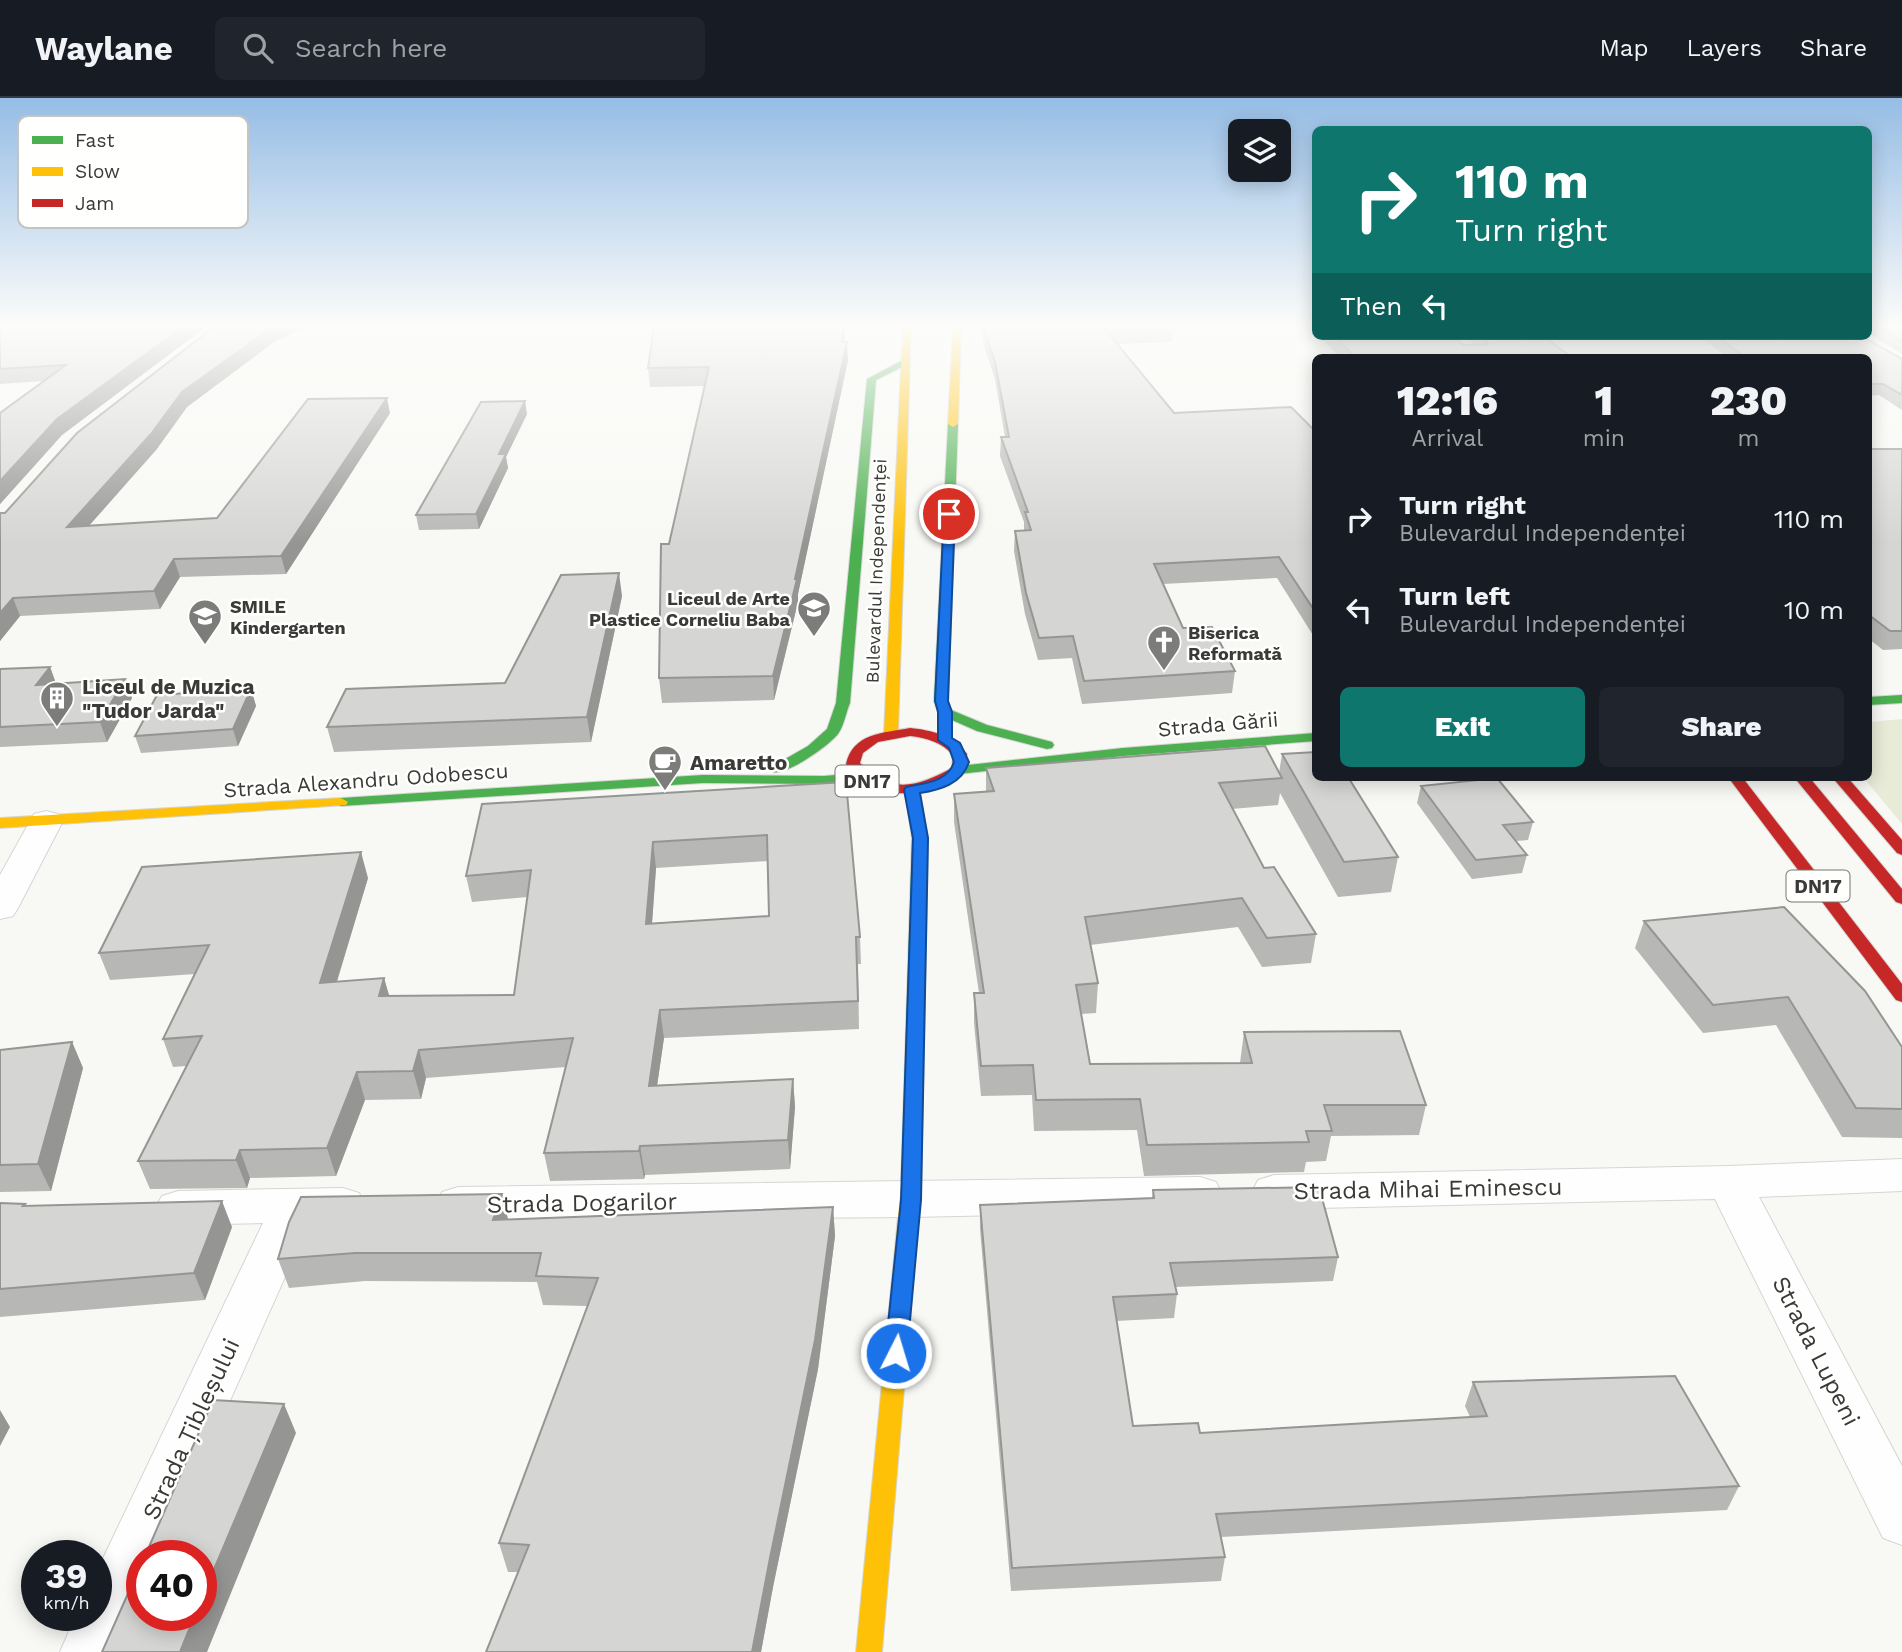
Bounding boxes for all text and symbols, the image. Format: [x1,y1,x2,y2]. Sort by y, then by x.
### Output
search box [215,17,705,80]
text: Waylane [35,29,173,68]
icon: search [239,29,277,67]
text: Search here [295,33,447,63]
text: Map [1600,34,1648,62]
text: Layers [1686,34,1762,62]
text: Share [1800,34,1867,62]
legend [18,116,248,228]
map controls [1228,119,1291,182]
button: layers [1228,119,1291,182]
text: Fast [75,129,114,152]
text: 110 m [1455,152,1589,210]
icon: right [1340,154,1431,245]
text: Slow [75,160,120,183]
text: Jam [75,192,114,215]
text: Turn right [1455,211,1607,249]
icon: left [1416,287,1454,325]
text: Then [1340,291,1402,321]
text: 12:16 [1397,376,1498,425]
text: 1 [1595,376,1613,425]
text: 230 [1710,376,1787,425]
text: Arrival [1411,425,1483,452]
text: min [1583,425,1625,452]
text: m [1738,425,1759,452]
street label: Bulevardul Independenței [862,458,890,684]
pin [919,484,979,544]
text: Turn right [1399,490,1526,520]
icon: arrive [930,495,968,533]
icon: right [1340,500,1378,538]
text: 110 m [1774,504,1844,534]
text: Bulevardul Independenței [1399,520,1686,547]
text: Turn left [1399,581,1510,611]
place label: Liceul de Arte Plastice Corneliu Baba [589,588,791,630]
school or university icon: Liceul de Arte Plastice Corneliu Baba [795,589,833,638]
icon: left [1340,591,1378,629]
text: 10 m [1784,595,1844,625]
place label: SMILE Kindergarten [230,596,346,638]
school or university icon: SMILE Kindergarten [186,597,224,646]
text: Bulevardul Independenței [1399,611,1686,638]
place label: Biserica Reformată [1188,622,1283,664]
church icon: Biserica Reformată [1145,623,1183,672]
place label: Liceul de Muzica "Tudor Jarda" [82,674,256,723]
building icon: Liceul de Muzica "Tudor Jarda" [38,679,76,728]
button: Exit [1340,687,1585,767]
button: Share [1599,687,1844,767]
street label: Strada Gării [1157,706,1279,742]
cafe icon: Amaretto [646,743,684,792]
place label: Amaretto [690,750,787,775]
street label: Strada Alexandru Odobescu [223,758,509,802]
road number: DN17 [836,766,898,796]
road number: DN17 [1786,870,1850,902]
street label: Strada Mihai Eminescu [1293,1173,1563,1205]
street label: Strada Dogarilor [487,1187,678,1219]
street label: Strada Lupeni [1766,1272,1866,1430]
position arrow [859,1316,933,1390]
street label: Strada Țibleșului [137,1334,245,1524]
speed limit sign: 40 [126,1540,217,1631]
text: 39 [45,1555,88,1597]
text: km/h [43,1592,90,1613]

